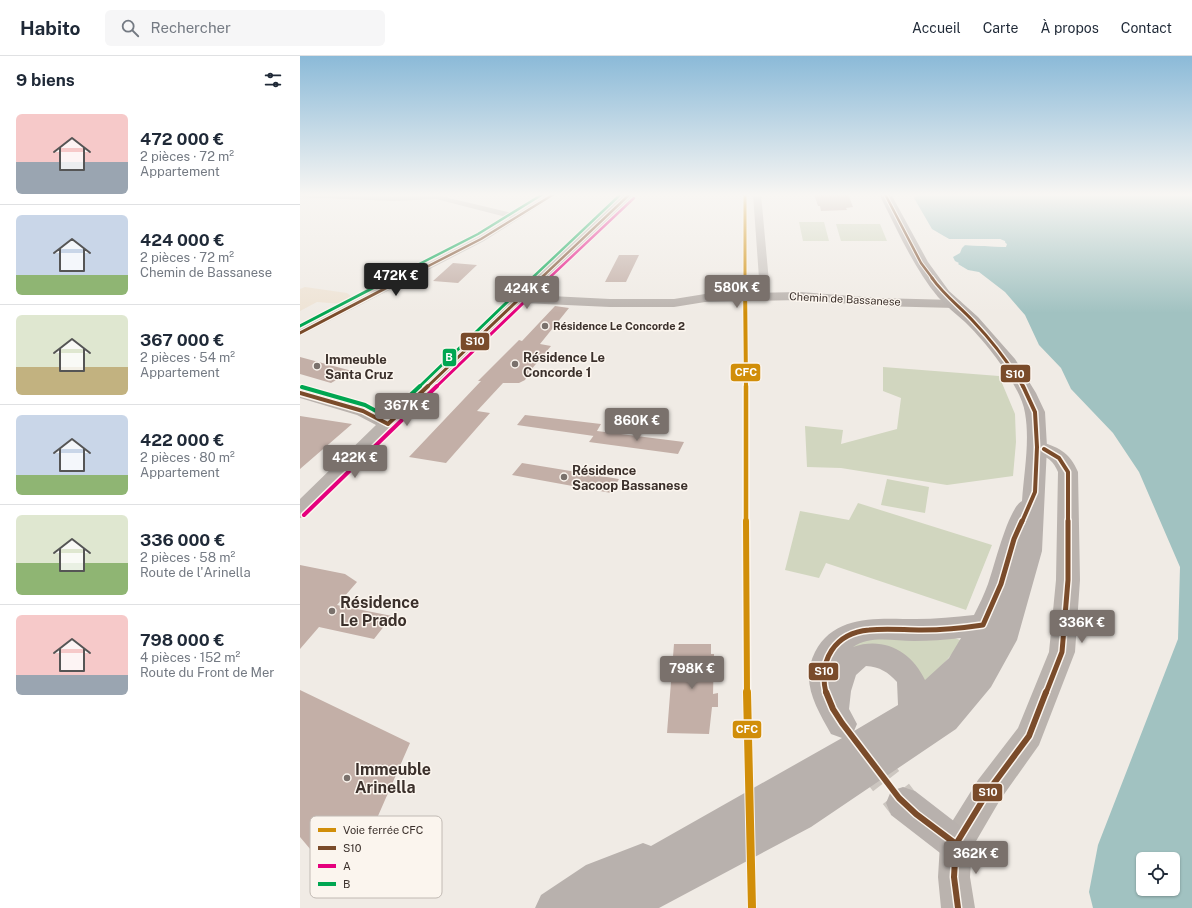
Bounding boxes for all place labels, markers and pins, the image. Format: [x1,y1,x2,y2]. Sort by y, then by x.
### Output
pin: 472K € [363,263,429,297]
pin: 580K € [704,275,770,309]
pin: 424K € [494,276,560,310]
place label: Résidence Le Concorde 2 [553,320,685,332]
marker: Résidence Le Concorde 2 [540,321,550,331]
place label: Résidence Le Concorde 1 [523,350,605,380]
place label: Immeuble Santa Cruz [325,352,394,382]
marker: Résidence Le Concorde 1 [510,359,520,369]
marker: Immeuble Santa Cruz [312,361,322,371]
pin: 367K € [374,393,440,427]
pin: 860K € [604,408,670,442]
pin: 422K € [322,445,388,479]
place label: Résidence Sacoop Bassanese [572,463,688,493]
marker: Résidence Sacoop Bassanese [559,472,569,482]
place label: Résidence Le Prado [340,593,419,630]
marker: Résidence Le Prado [327,606,337,616]
pin: 336K € [1049,610,1115,644]
pin: 798K € [659,656,725,690]
place label: Immeuble Arinella [355,760,431,797]
marker: Immeuble Arinella [342,773,352,783]
pin: 362K € [943,841,1009,875]

